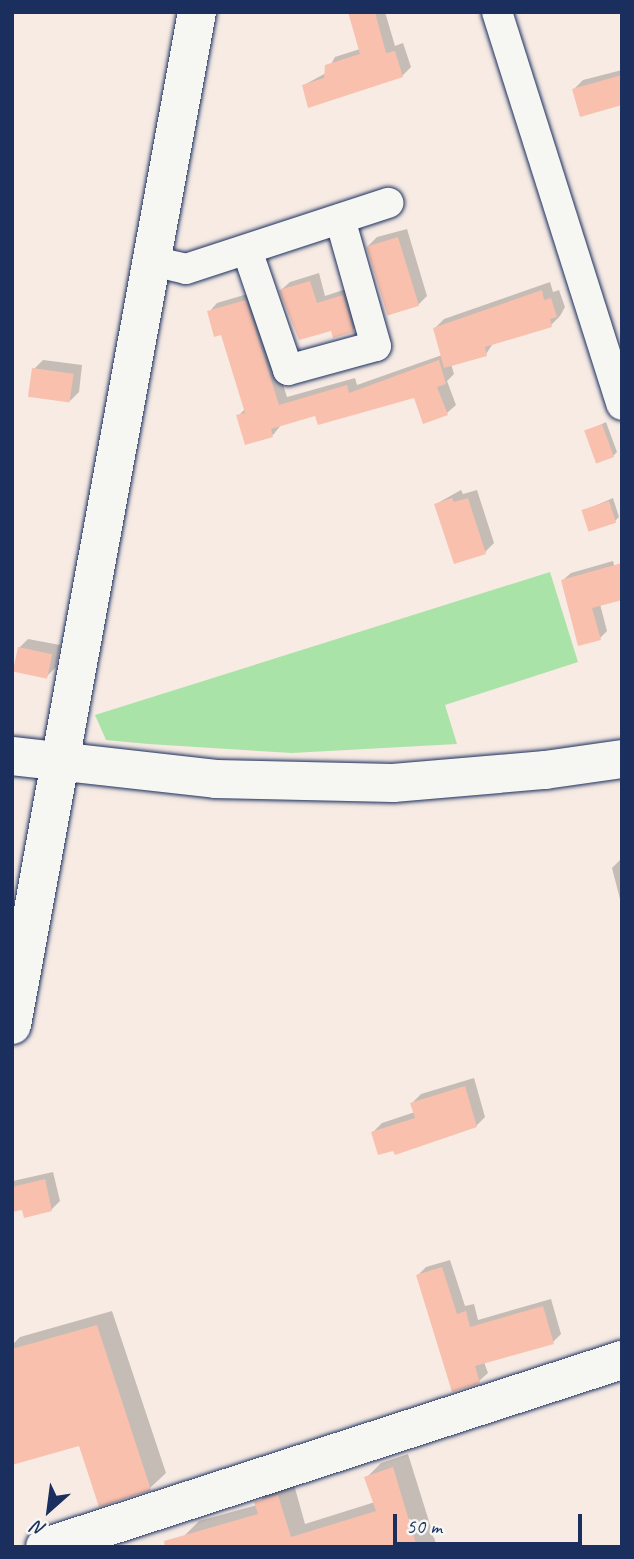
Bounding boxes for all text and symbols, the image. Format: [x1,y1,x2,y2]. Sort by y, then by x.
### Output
north arrow [14,1475,84,1545]
scale bar [396,1500,585,1544]
text: 50 m [406,1513,442,1539]
text: N [28,1515,50,1542]

